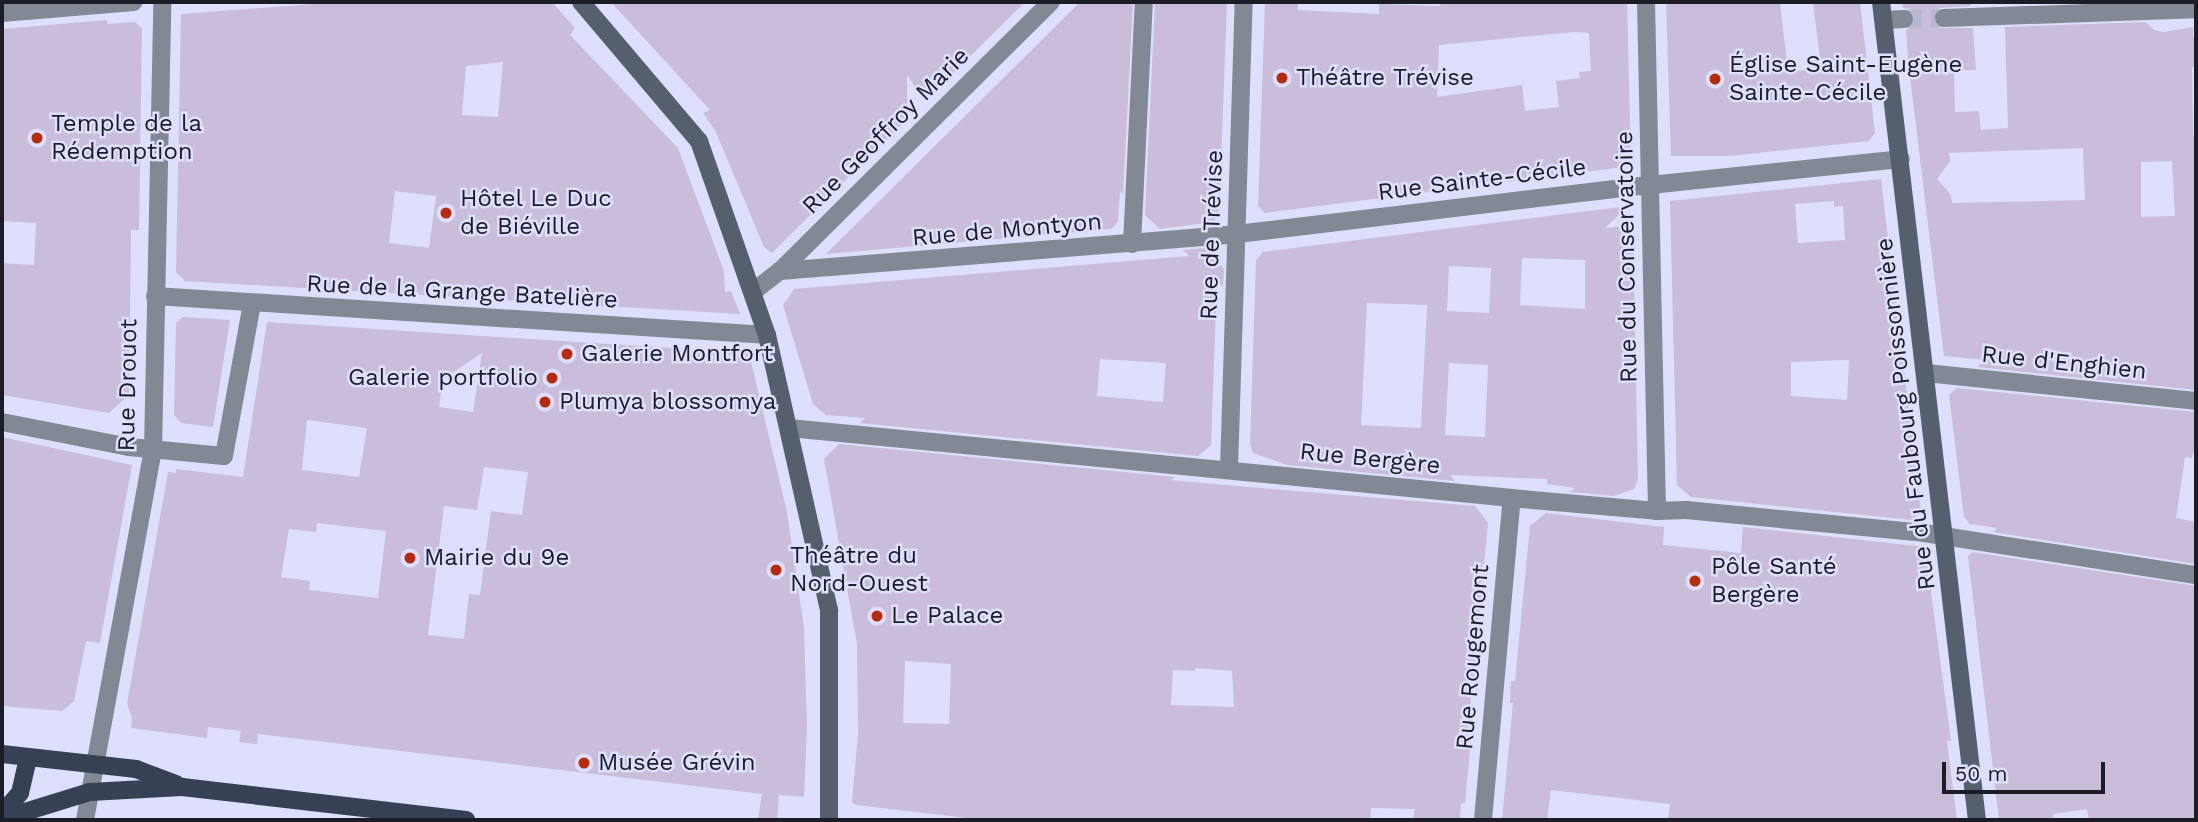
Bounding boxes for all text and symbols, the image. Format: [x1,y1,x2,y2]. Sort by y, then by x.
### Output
street label: Rue Geoffroy Marie [796,41,976,221]
place label: Église Saint-Eugène Sainte-Cécile [1729,51,1962,107]
place label: Théâtre Trévise [1296,64,1474,92]
marker: Théâtre Trévise [1274,70,1290,86]
marker: Église Saint-Eugène Sainte-Cécile [1707,71,1723,87]
place label: Temple de la Rédemption [51,110,202,166]
marker: Temple de la Rédemption [29,130,45,146]
street label: Rue du Conservatoire [1610,131,1644,383]
street label: Rue de Trévise [1195,149,1229,321]
street label: Rue Sainte-Cécile [1376,153,1588,207]
place label: Hôtel Le Duc de Biéville [460,185,613,241]
marker: Hôtel Le Duc de Biéville [438,205,454,221]
street label: Rue de Montyon [911,207,1103,253]
street label: Rue du Faubourg Poissonnière [1870,236,1942,592]
street label: Rue de la Grange Batelière [305,269,619,315]
street label: Rue Drouot [112,318,144,452]
place label: Galerie Montfort [581,340,773,368]
street label: Rue d'Enghien [1980,340,2148,386]
marker: Galerie Montfort [559,346,575,362]
place label: Galerie portfolio [348,364,538,392]
marker: Galerie portfolio [544,370,560,386]
place label: Plumya blossomya [559,388,777,416]
marker: Plumya blossomya [537,394,553,410]
street label: Rue Bergère [1298,437,1442,481]
place label: Théâtre du Nord-Ouest [790,542,928,598]
place label: Mairie du 9e [424,544,569,572]
marker: Mairie du 9e [402,550,418,566]
place label: Pôle Santé Bergère [1711,553,1837,609]
marker: Théâtre du Nord-Ouest [768,562,784,578]
street label: Rue Rougemont [1451,563,1495,751]
marker: Pôle Santé Bergère [1685,571,1705,591]
place label: Le Palace [891,602,1003,630]
marker: Le Palace [869,608,885,624]
scale bar [1946,748,2109,792]
place label: Musée Grévin [598,749,756,777]
marker: Musée Grévin [576,755,592,771]
text: 50 m [1955,761,2007,786]

